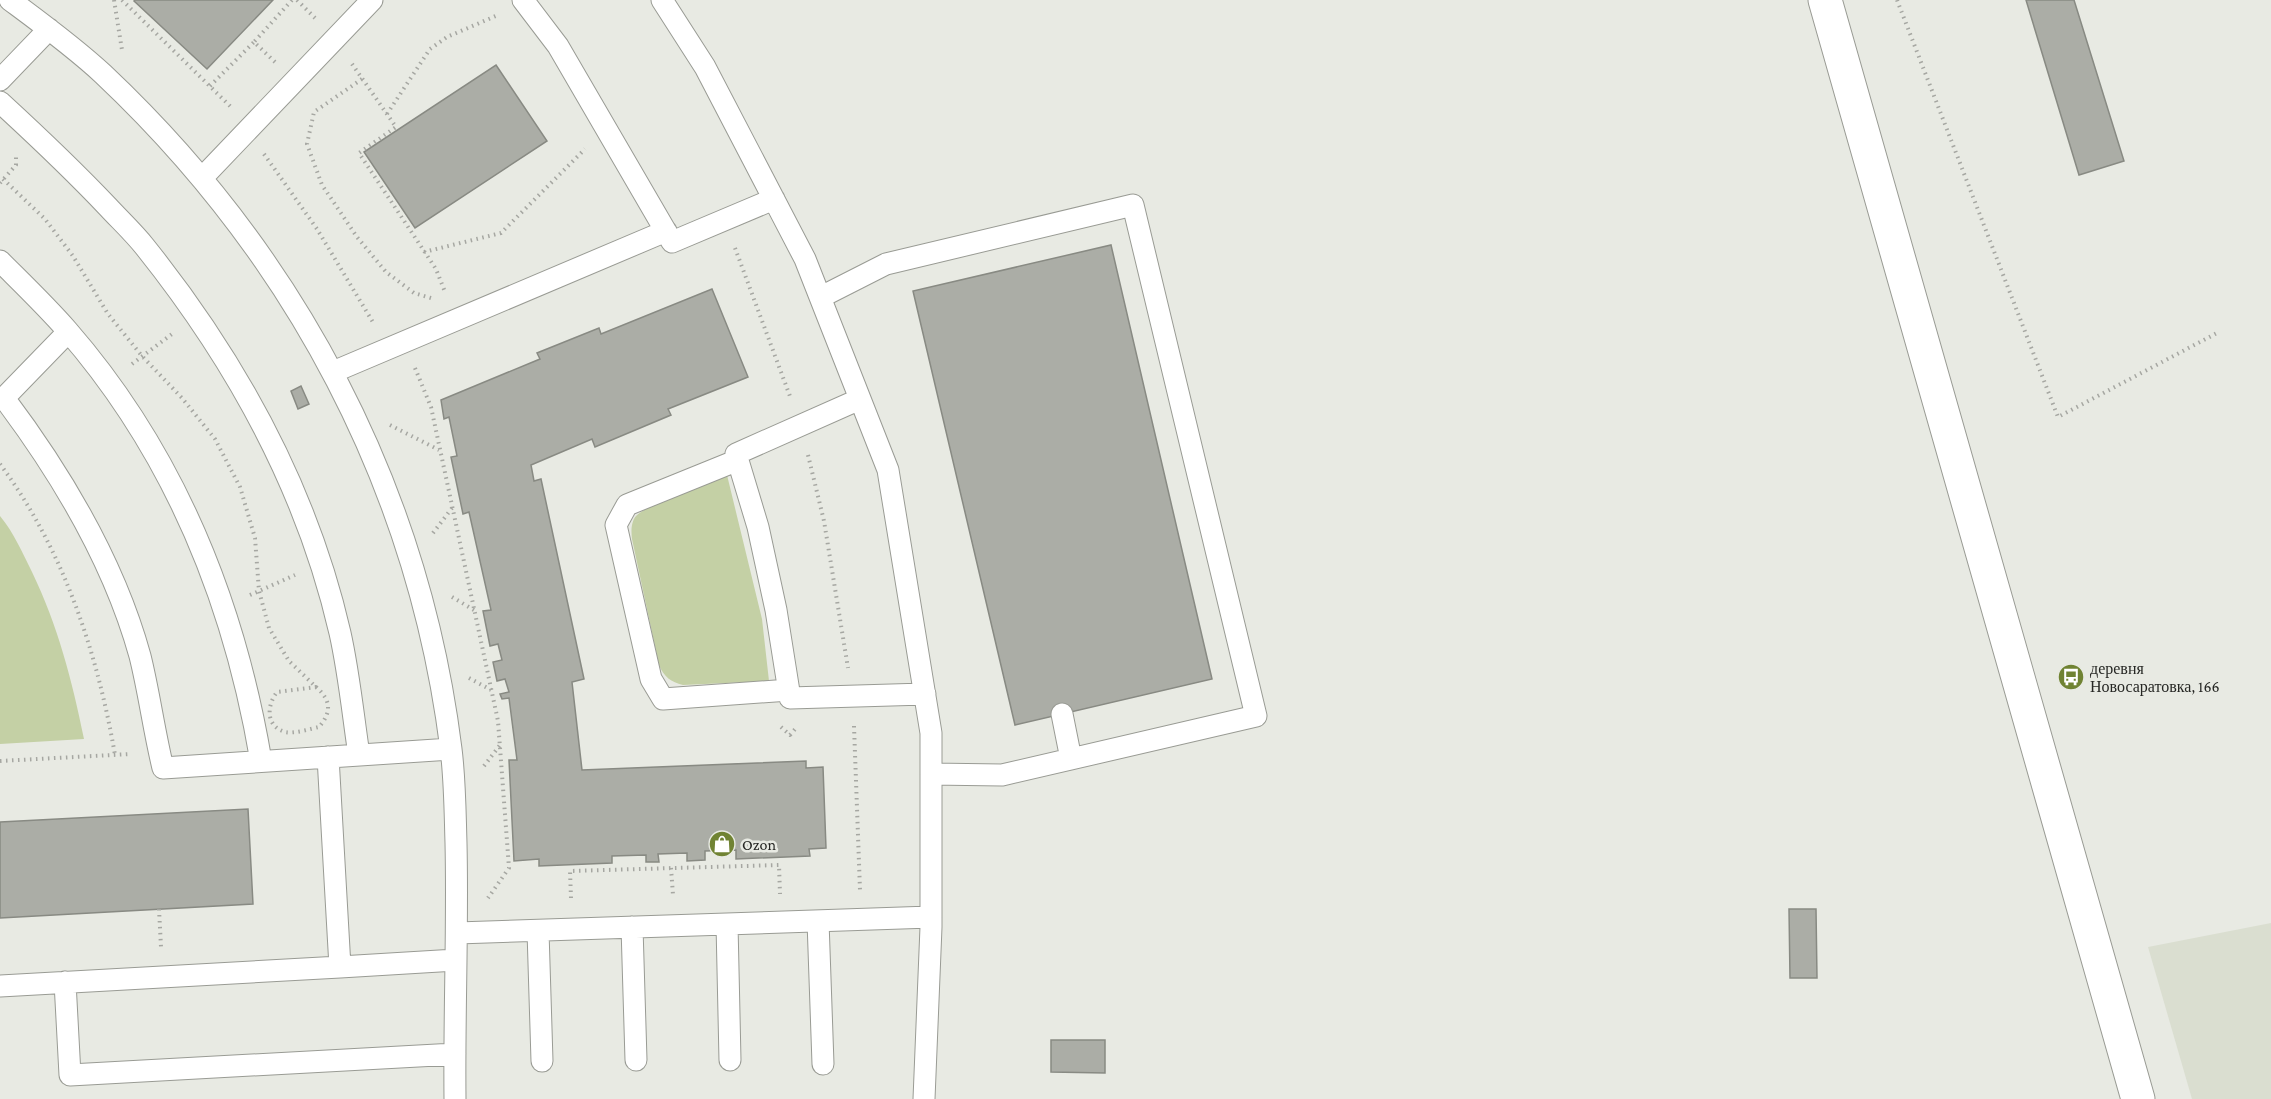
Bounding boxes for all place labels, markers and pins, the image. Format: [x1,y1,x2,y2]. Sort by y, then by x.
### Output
place label: деревня Новосаратовка, 166 [2090,660,2220,696]
bus stop icon: деревня Новосаратовка, 166 [2056,662,2086,692]
shop icon: Ozon [707,829,737,859]
place label: Ozon [742,836,776,853]

